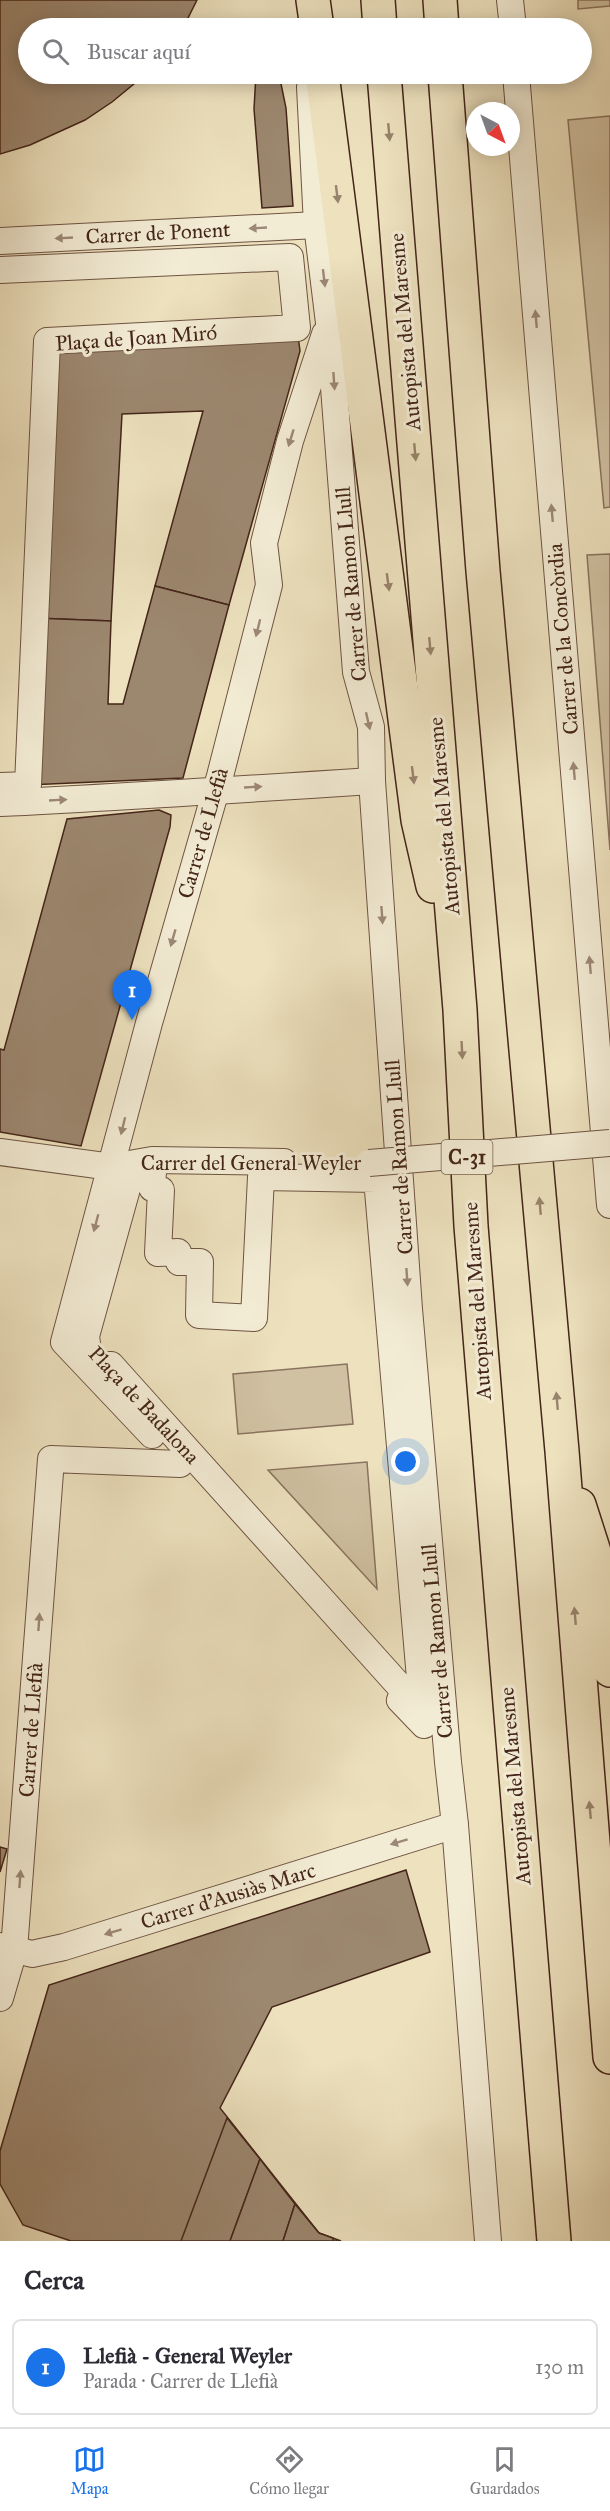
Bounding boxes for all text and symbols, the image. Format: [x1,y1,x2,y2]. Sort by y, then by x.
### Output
search box [18,18,592,84]
icon: search [39,35,72,68]
text: Buscar aquí [87,38,190,65]
north arrow [466,102,520,156]
one-way arrow [384,122,393,141]
one-way arrow [332,185,342,204]
street label: Carrer de Ponent [85,216,232,250]
one-way arrow [249,224,268,233]
street label: Autopista del Maresme [383,232,427,433]
one-way arrow [54,234,73,243]
one-way arrow [319,269,328,288]
one-way arrow [532,310,541,329]
street label: Plaça de Joan Miró [54,319,218,357]
one-way arrow [329,372,338,391]
one-way arrow [286,429,295,447]
one-way arrow [410,442,419,461]
street label: Carrer de Ramon Llull [330,485,372,682]
one-way arrow [548,504,557,523]
street label: Carrer de la Concòrdia [542,542,584,736]
one-way arrow [384,572,393,591]
one-way arrow [252,619,262,637]
one-way arrow [425,637,435,656]
one-way arrow [364,711,374,730]
street label: Autopista del Maresme [422,716,466,917]
one-way arrow [569,761,579,780]
street label: Carrer de Llefià [172,765,234,901]
one-way arrow [408,766,417,785]
one-way arrow [243,783,262,792]
one-way arrow [49,796,68,805]
one-way arrow [377,905,387,924]
one-way arrow [168,929,177,947]
one-way arrow [585,955,595,974]
pin: 1 [112,970,152,1020]
one-way arrow [457,1040,466,1059]
street label: Carrer de Ramon Llull [379,1058,419,1255]
one-way arrow [117,1117,127,1135]
road number: C-31 [442,1140,492,1174]
street label: Carrer del General Weyler [141,1150,361,1176]
one-way arrow [535,1197,545,1216]
street label: Autopista del Maresme [457,1201,497,1402]
one-way arrow [91,1214,100,1232]
one-way arrow [402,1268,412,1287]
street label: Plaça de Badalona [83,1341,205,1469]
one-way arrow [552,1391,562,1410]
your location [391,1447,420,1476]
street label: Carrer de Ramon Llull [416,1542,458,1739]
one-way arrow [570,1606,580,1625]
one-way arrow [35,1612,44,1631]
street label: Carrer de Llefià [13,1662,49,1798]
street label: Autopista del Maresme [493,1686,537,1887]
one-way arrow [585,1801,595,1820]
one-way arrow [390,1838,408,1847]
street label: Carrer d'Ausiàs Marc [137,1857,319,1935]
one-way arrow [15,1869,25,1888]
one-way arrow [104,1928,122,1937]
text: Cerca [24,2264,84,2296]
text: Llefià - General Weyler [83,2342,292,2369]
text: 1 [42,2355,49,2379]
text: 130 m [535,2355,584,2379]
text: Parada · Carrer de Llefià [83,2369,278,2393]
tab: Mapa [70,2443,108,2498]
tab: Cómo llegar [249,2443,329,2498]
tab: Guardados [470,2443,540,2498]

